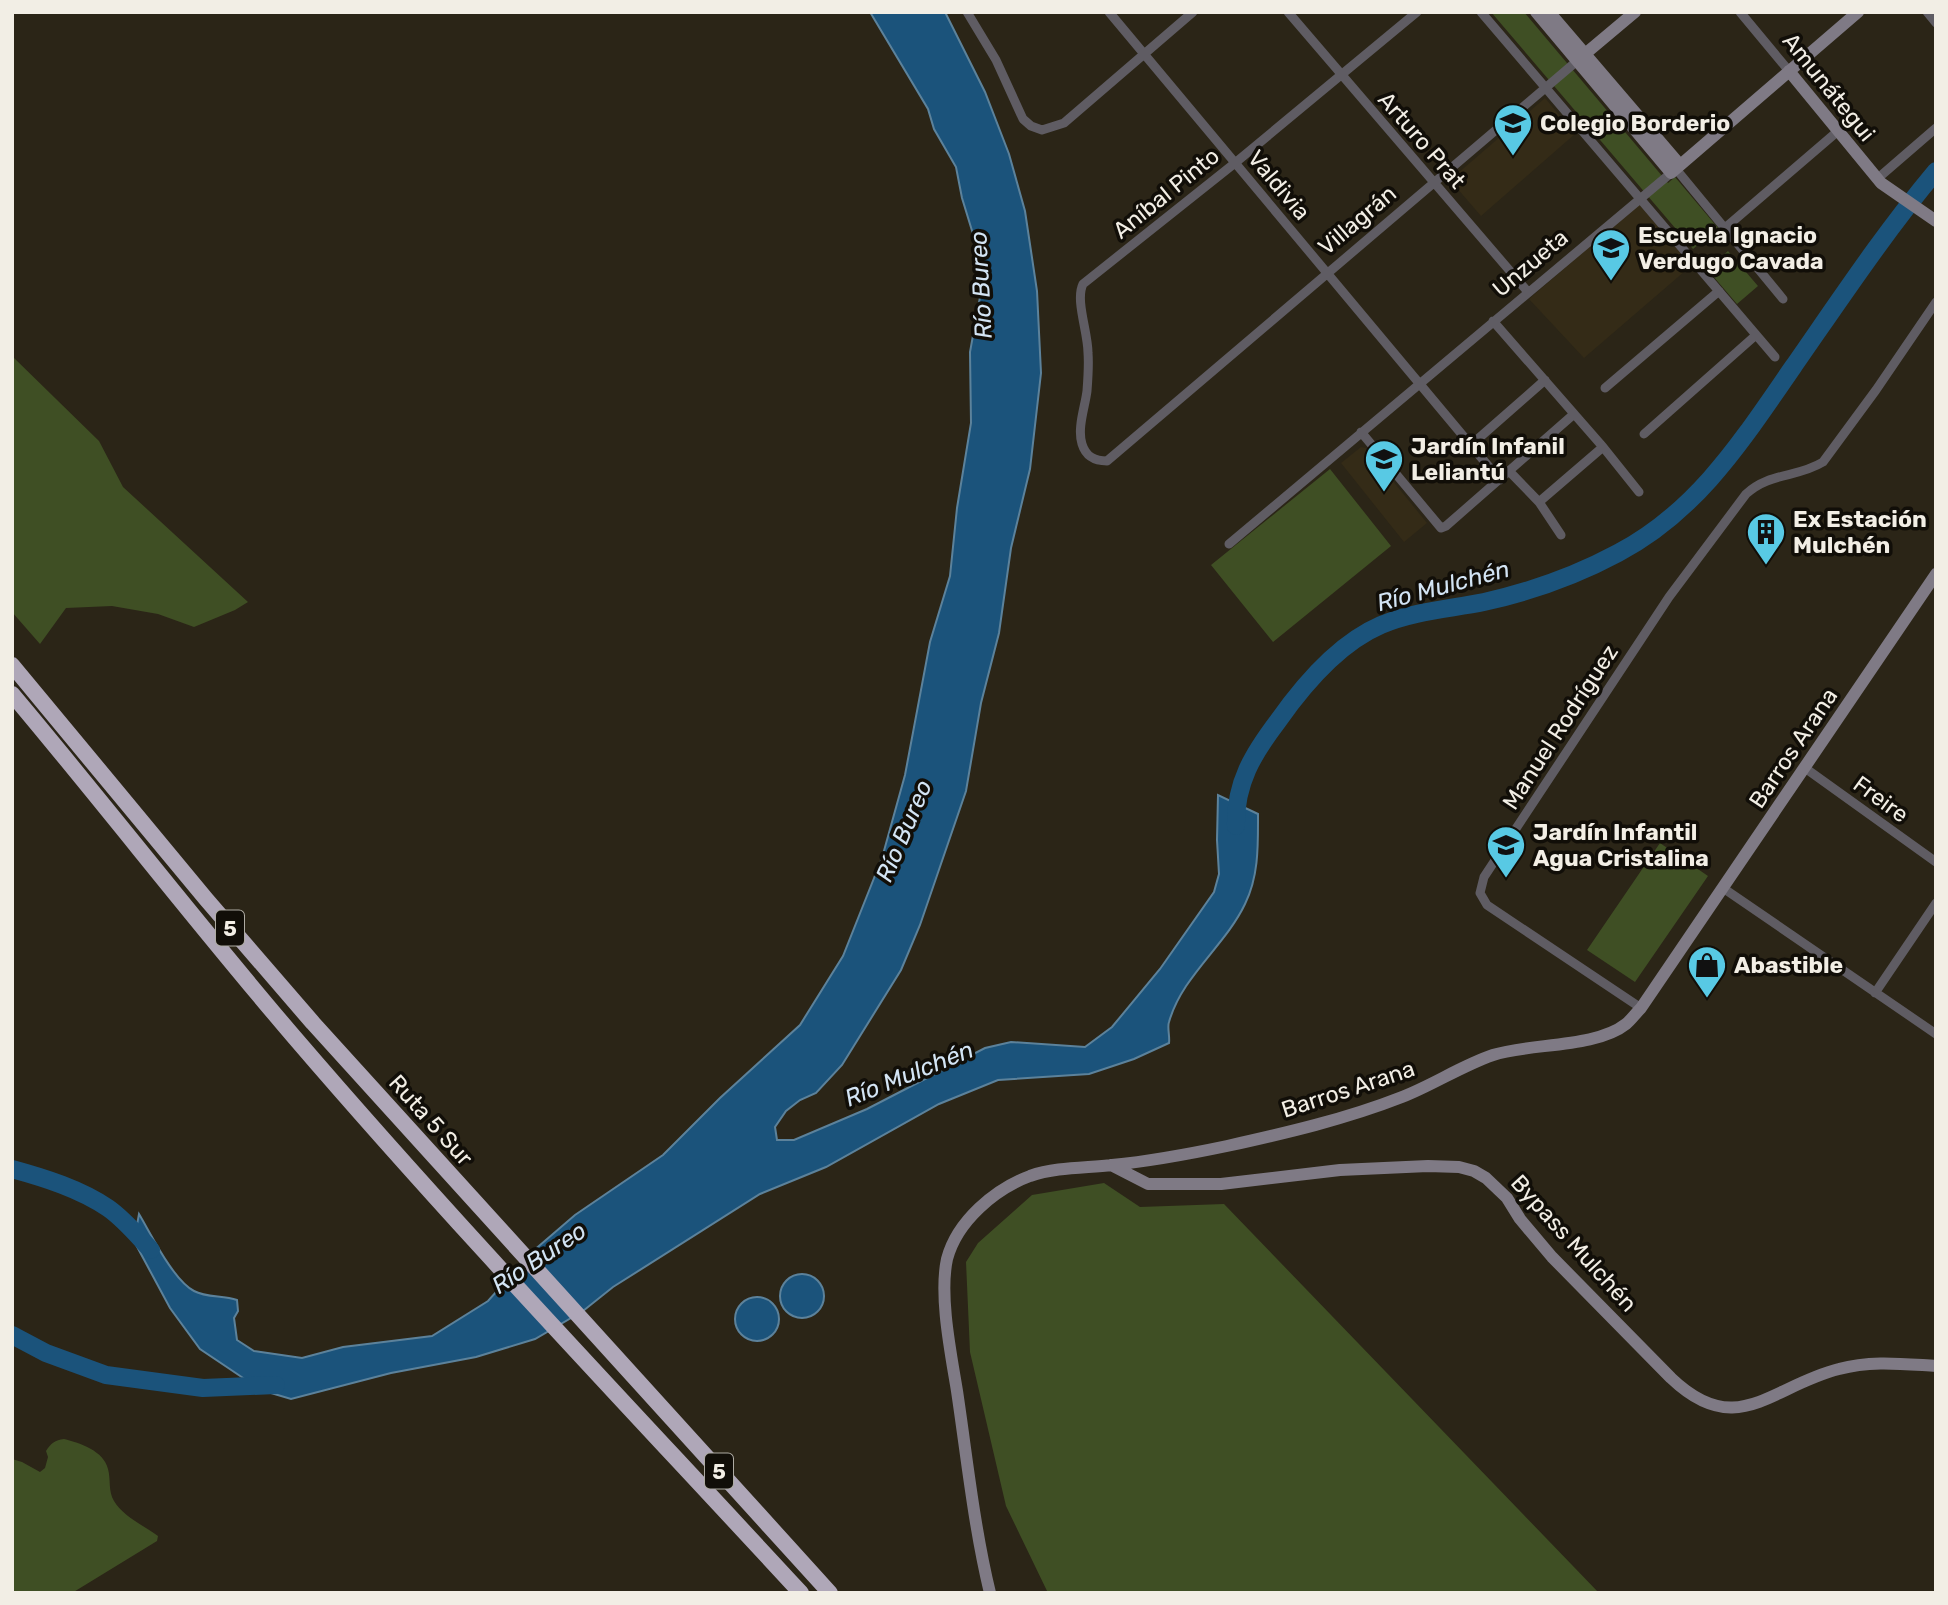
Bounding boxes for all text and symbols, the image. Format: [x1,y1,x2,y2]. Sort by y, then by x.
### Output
street label: Amunátegui [1777,27,1881,147]
street label: Arturo Prat [1372,86,1472,194]
school or university icon: Colegio Borderio [1492,102,1534,157]
place label: Colegio Borderio [1540,109,1730,137]
street label: Aníbal Pinto [1107,142,1225,244]
street label: Valdivia [1242,144,1316,226]
street label: Villagrán [1312,179,1402,261]
place label: Escuela Ignacio Verdugo Cavada [1638,221,1824,275]
street label: Unzueta [1486,223,1574,303]
school or university icon: Escuela Ignacio Verdugo Cavada [1590,227,1632,282]
water label: Río Bureo [964,230,998,340]
place label: Jardín Infanil Leliantú [1411,432,1565,486]
school or university icon: Jardín Infanil Leliantú [1363,438,1405,493]
place label: Ex Estación Mulchén [1793,505,1927,559]
building icon: Ex Estación Mulchén [1745,511,1787,566]
water label: Río Mulchén [1373,555,1513,617]
street label: Manuel Rodríguez [1496,639,1624,815]
street label: Barros Arana [1743,683,1843,813]
street label: Freire [1848,770,1914,828]
water label: Río Bureo [870,776,938,886]
place label: Jardín Infantil Agua Cristalina [1533,818,1709,872]
school or university icon: Jardín Infantil Agua Cristalina [1485,824,1527,879]
road number: 5 [216,911,244,946]
shop icon: Abastible [1686,944,1728,999]
place label: Abastible [1734,951,1843,979]
water label: Río Mulchén [840,1035,978,1113]
street label: Barros Arana [1278,1054,1418,1124]
street label: Ruta 5 Sur [383,1069,479,1171]
street label: Bypass Mulchén [1505,1169,1643,1317]
water label: Río Bureo [486,1216,592,1300]
road number: 5 [705,1454,733,1488]

